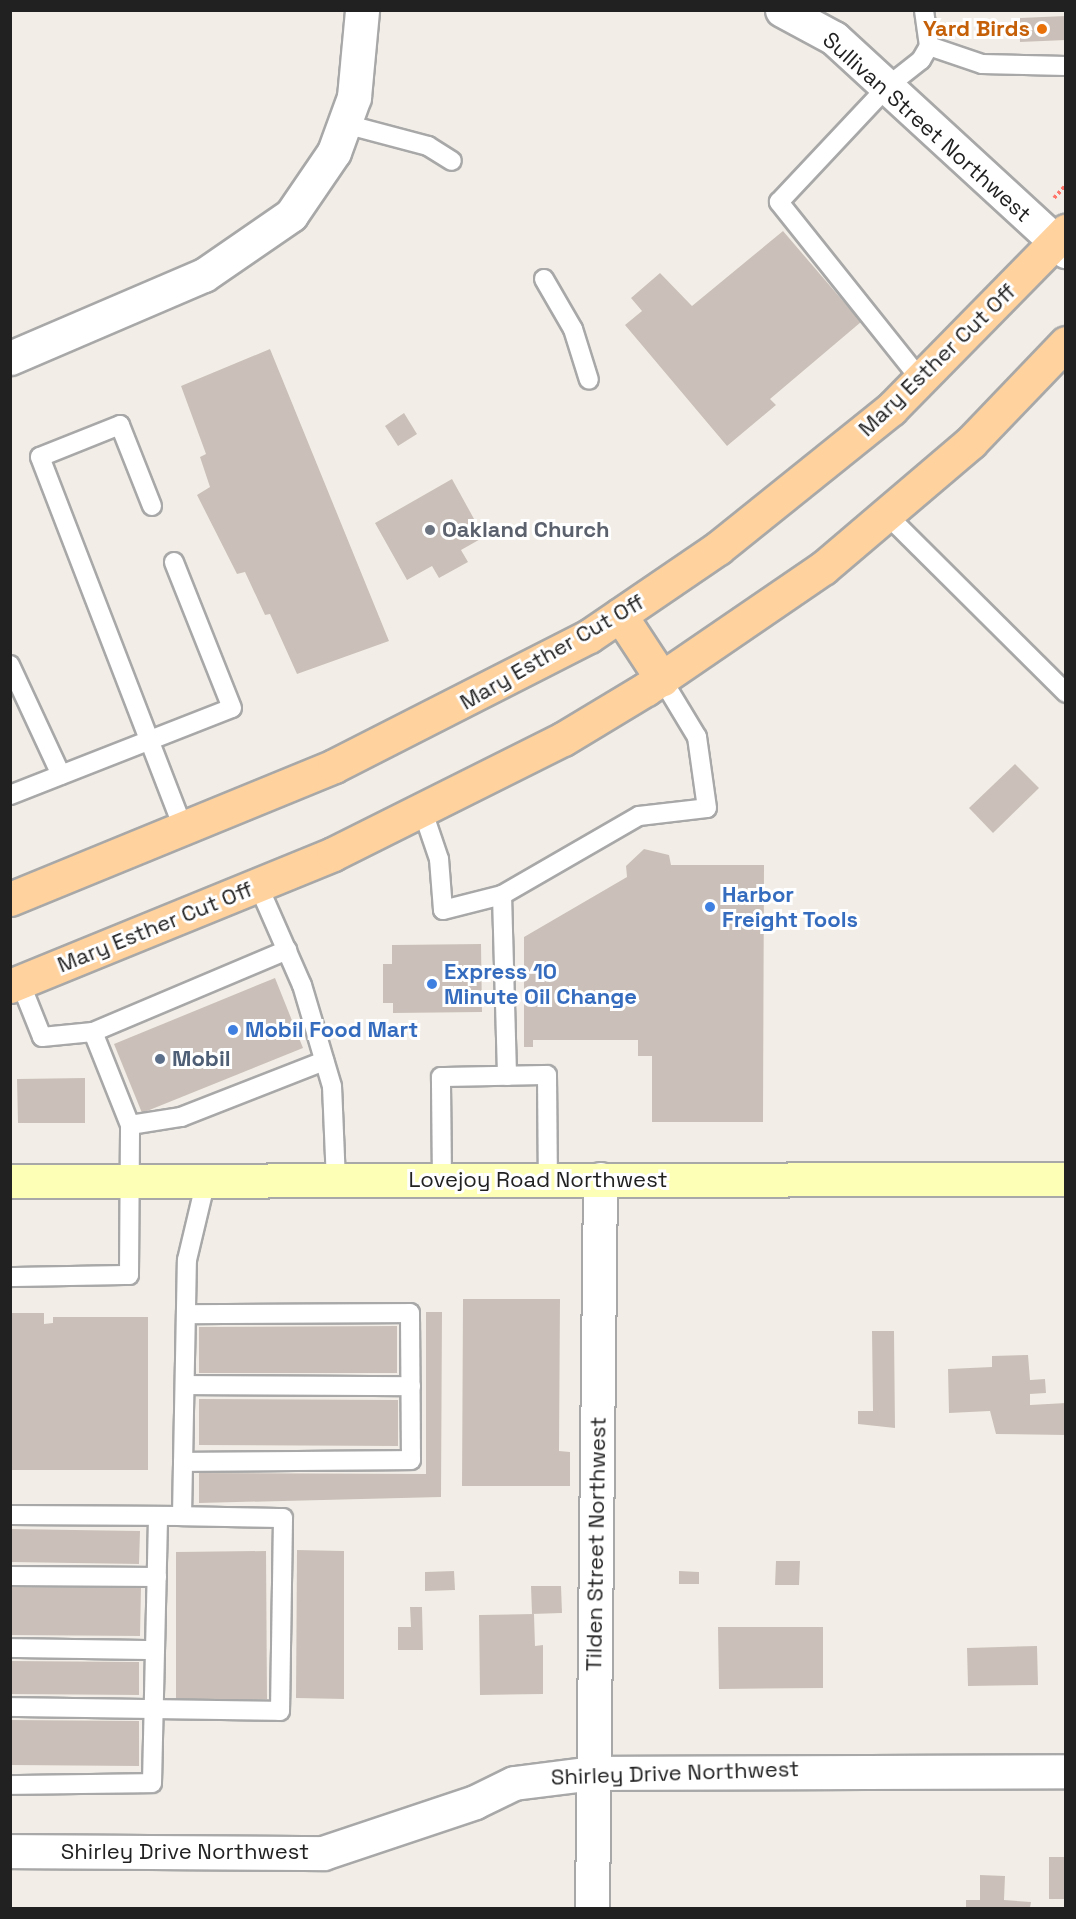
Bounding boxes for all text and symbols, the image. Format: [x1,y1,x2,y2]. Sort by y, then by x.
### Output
place label: Yard Birds [923,16,1030,42]
marker: Yard Birds [1035,22,1049,36]
street label: Sullivan Street Northwest [817,26,1037,228]
street label: Mary Esther Cut Off [853,278,1021,442]
place label: Oakland Church [442,517,610,543]
marker: Oakland Church [423,523,437,537]
street label: Mary Esther Cut Off [455,589,649,715]
street label: Mary Esther Cut Off [54,876,256,978]
place label: Harbor Freight Tools [722,881,859,932]
marker: Harbor Freight Tools [703,900,717,914]
place label: Express 10 Minute Oil Change [444,958,637,1010]
marker: Express 10 Minute Oil Change [425,977,439,991]
place label: Mobil Food Mart [245,1017,418,1043]
marker: Mobil Food Mart [226,1023,240,1037]
place label: Mobil [172,1046,231,1072]
marker: Mobil [153,1052,167,1066]
street label: Lovejoy Road Northwest [408,1167,668,1193]
street label: Tilden Street Northwest [581,1416,611,1672]
street label: Shirley Drive Northwest [550,1755,800,1791]
street label: Shirley Drive Northwest [61,1839,309,1865]

